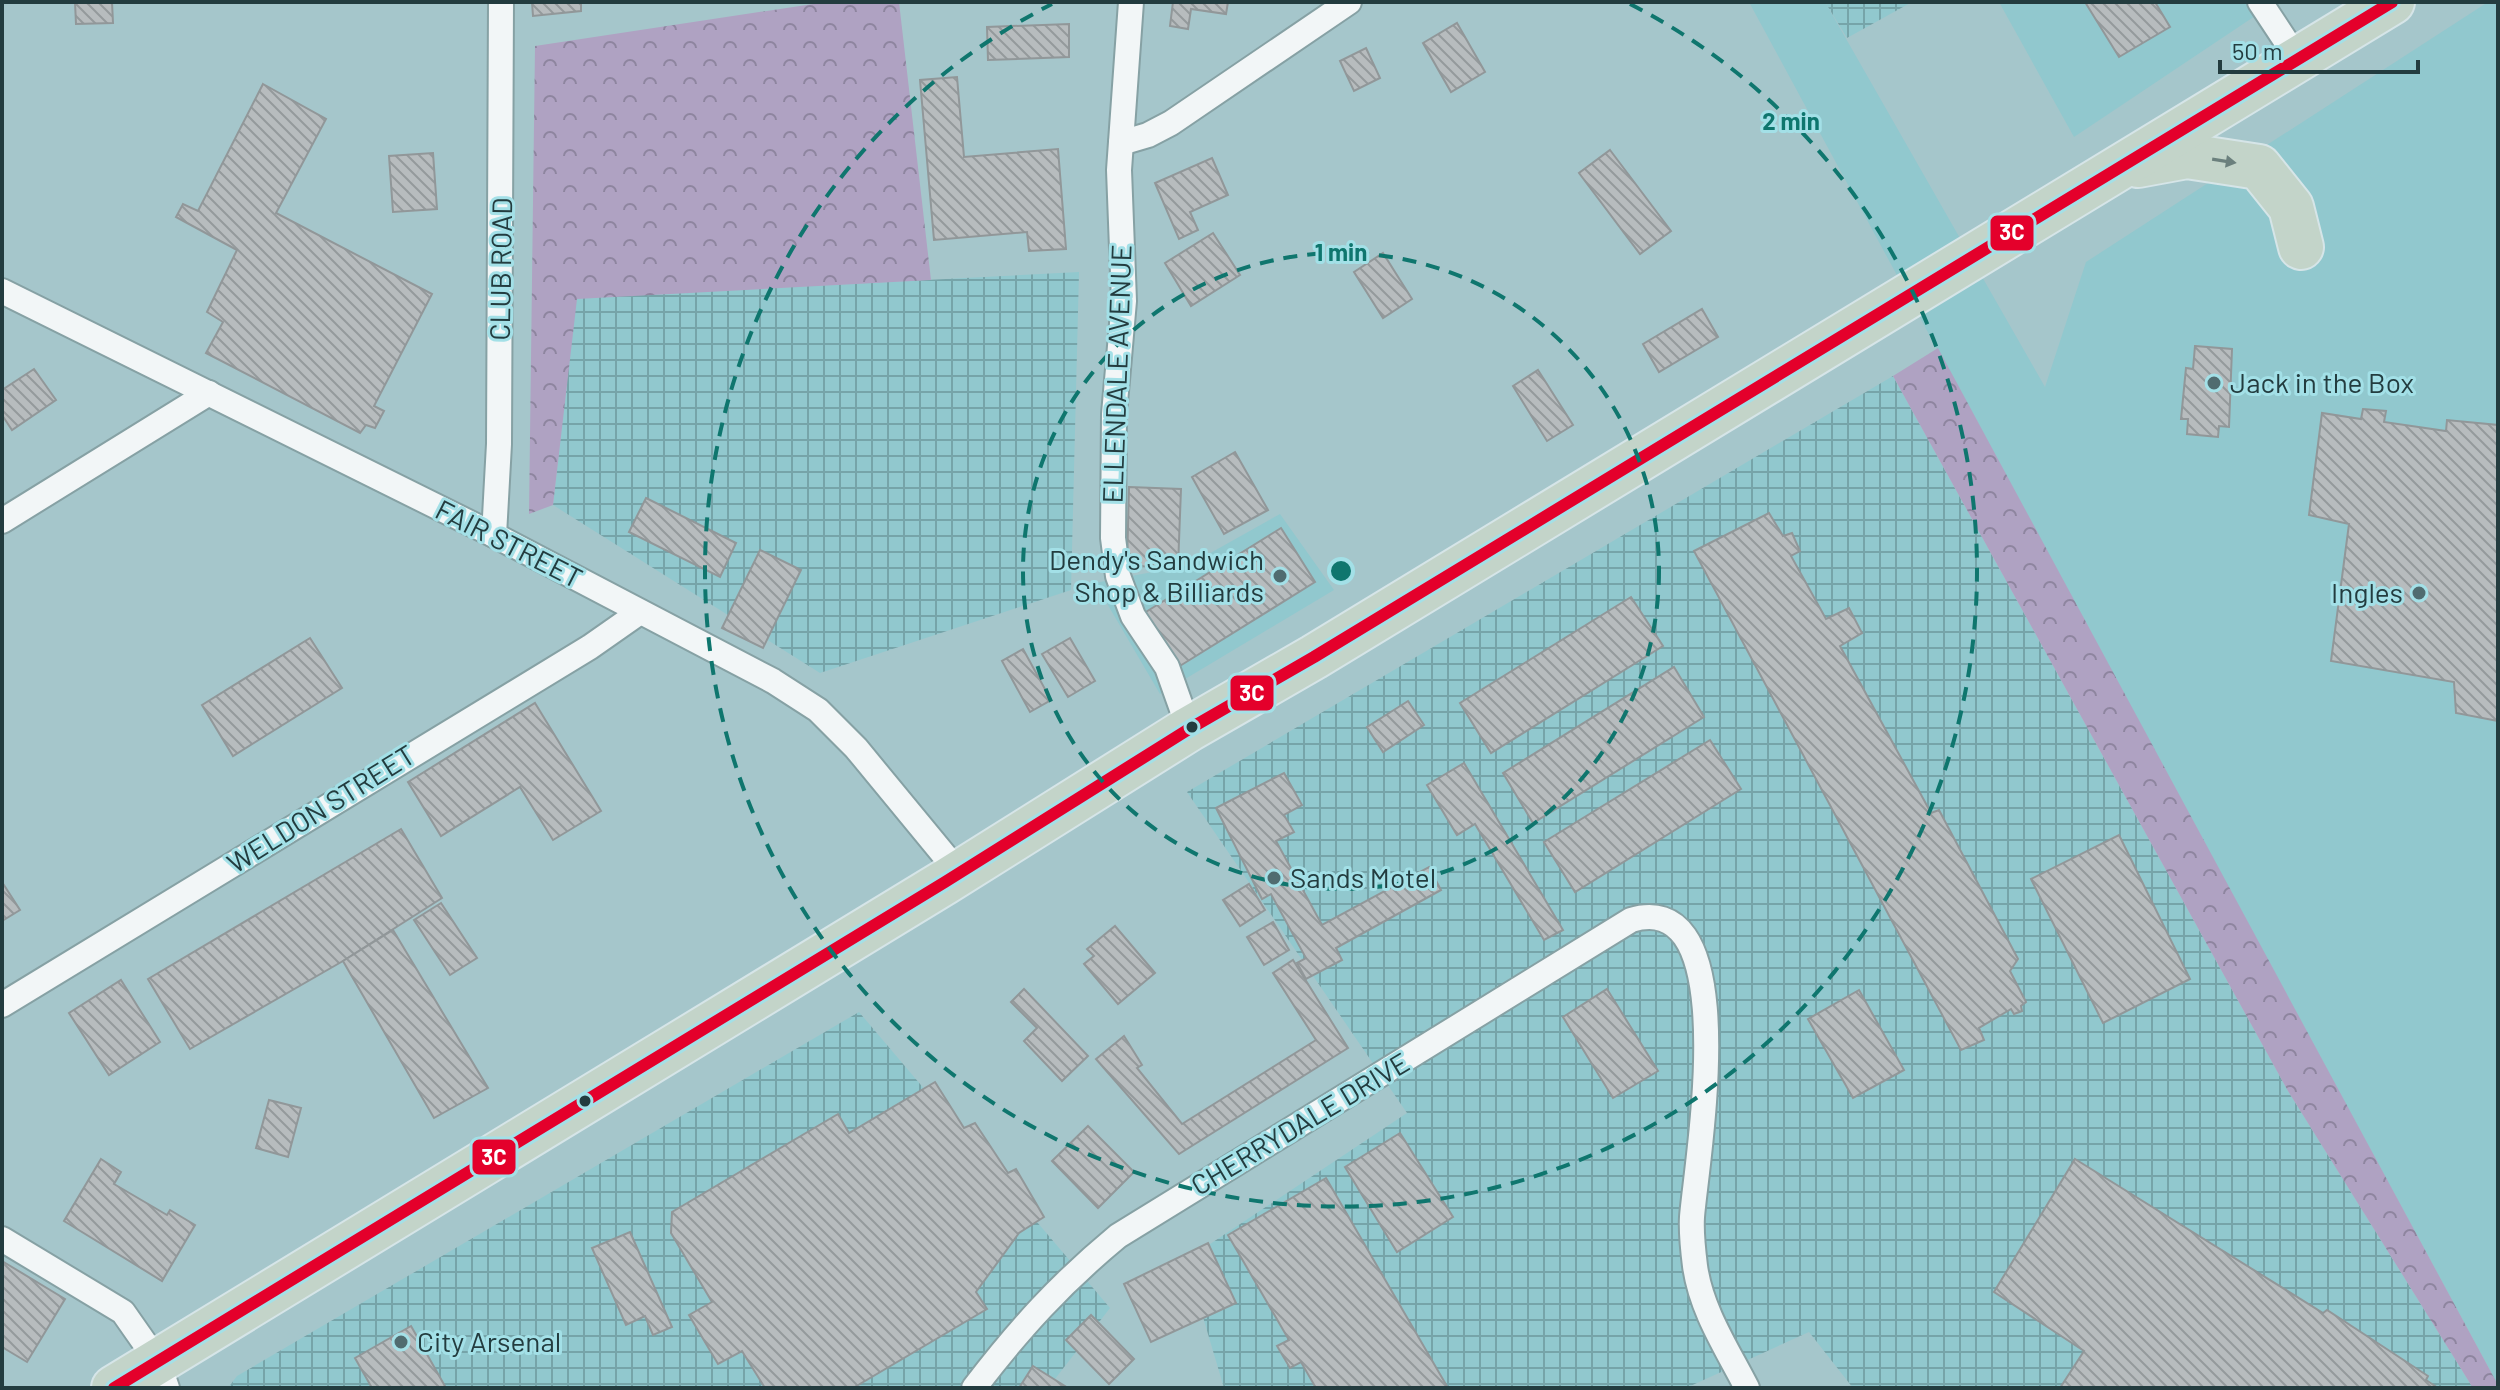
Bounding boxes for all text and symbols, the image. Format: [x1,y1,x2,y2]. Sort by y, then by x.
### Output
scale bar [2220,24,2418,74]
text: 50 m [2232,36,2283,65]
text: 2 min [1762,106,1820,135]
one-way arrow [2212,156,2237,168]
street label: CLUB ROAD [482,197,518,341]
line badge: 3C [1989,214,2035,252]
text: 3C [1999,218,2025,244]
text: 1 min [1315,237,1367,266]
street label: ELLENDALE AVENUE [1094,244,1138,504]
place label: Jack in the Box [2230,365,2414,399]
marker: Jack in the Box [2205,374,2223,392]
street label: FAIR STREET [430,492,589,595]
place label: Dendy's Sandwich Shop & Billiards [1049,542,1264,608]
centre of rings [1327,557,1355,585]
marker: Dendy's Sandwich Shop & Billiards [1271,567,1289,585]
place label: Ingles [2331,575,2403,609]
marker: Ingles [2410,584,2428,602]
line badge: 3C [1229,674,1275,712]
text: 3C [1239,679,1265,705]
unlabelled marker [1184,719,1200,735]
street label: WELDON STREET [220,737,421,880]
place label: Sands Motel [1290,860,1436,894]
marker: Sands Motel [1265,869,1283,887]
street label: CHERRYDALE DRIVE [1184,1045,1415,1202]
unlabelled marker [577,1093,593,1109]
line badge: 3C [471,1138,517,1176]
text: 3C [481,1143,507,1169]
place label: City Arsenal [417,1324,561,1358]
marker: City Arsenal [392,1333,410,1351]

